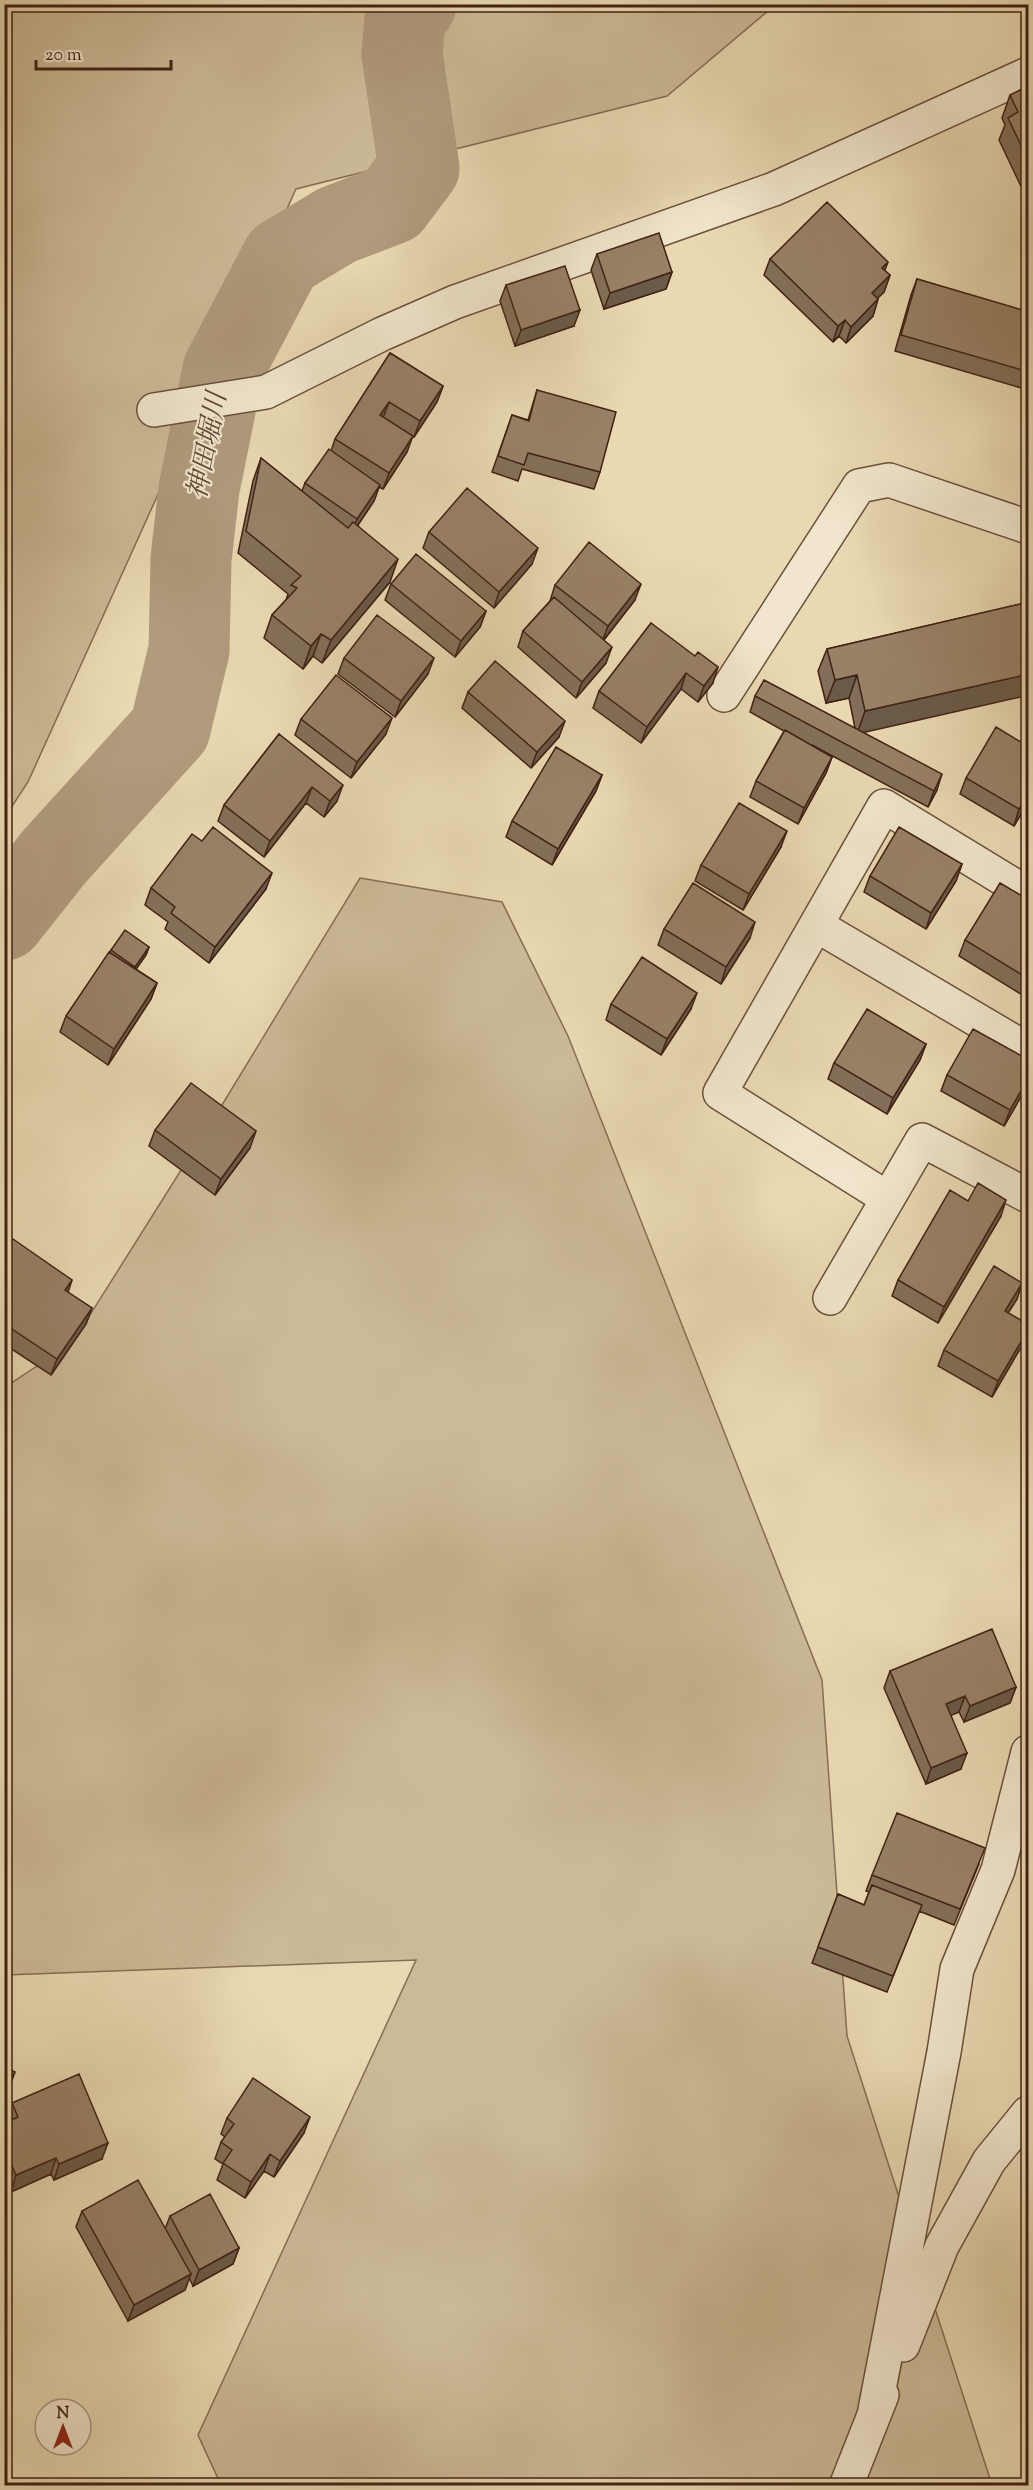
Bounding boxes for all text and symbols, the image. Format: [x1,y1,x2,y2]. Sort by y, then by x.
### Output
scale bar [36,33,171,71]
text: 20 m [45,43,82,69]
water label: 神田堀川 [180,386,239,503]
north arrow [33,2397,93,2457]
text: N [57,2403,70,2426]

